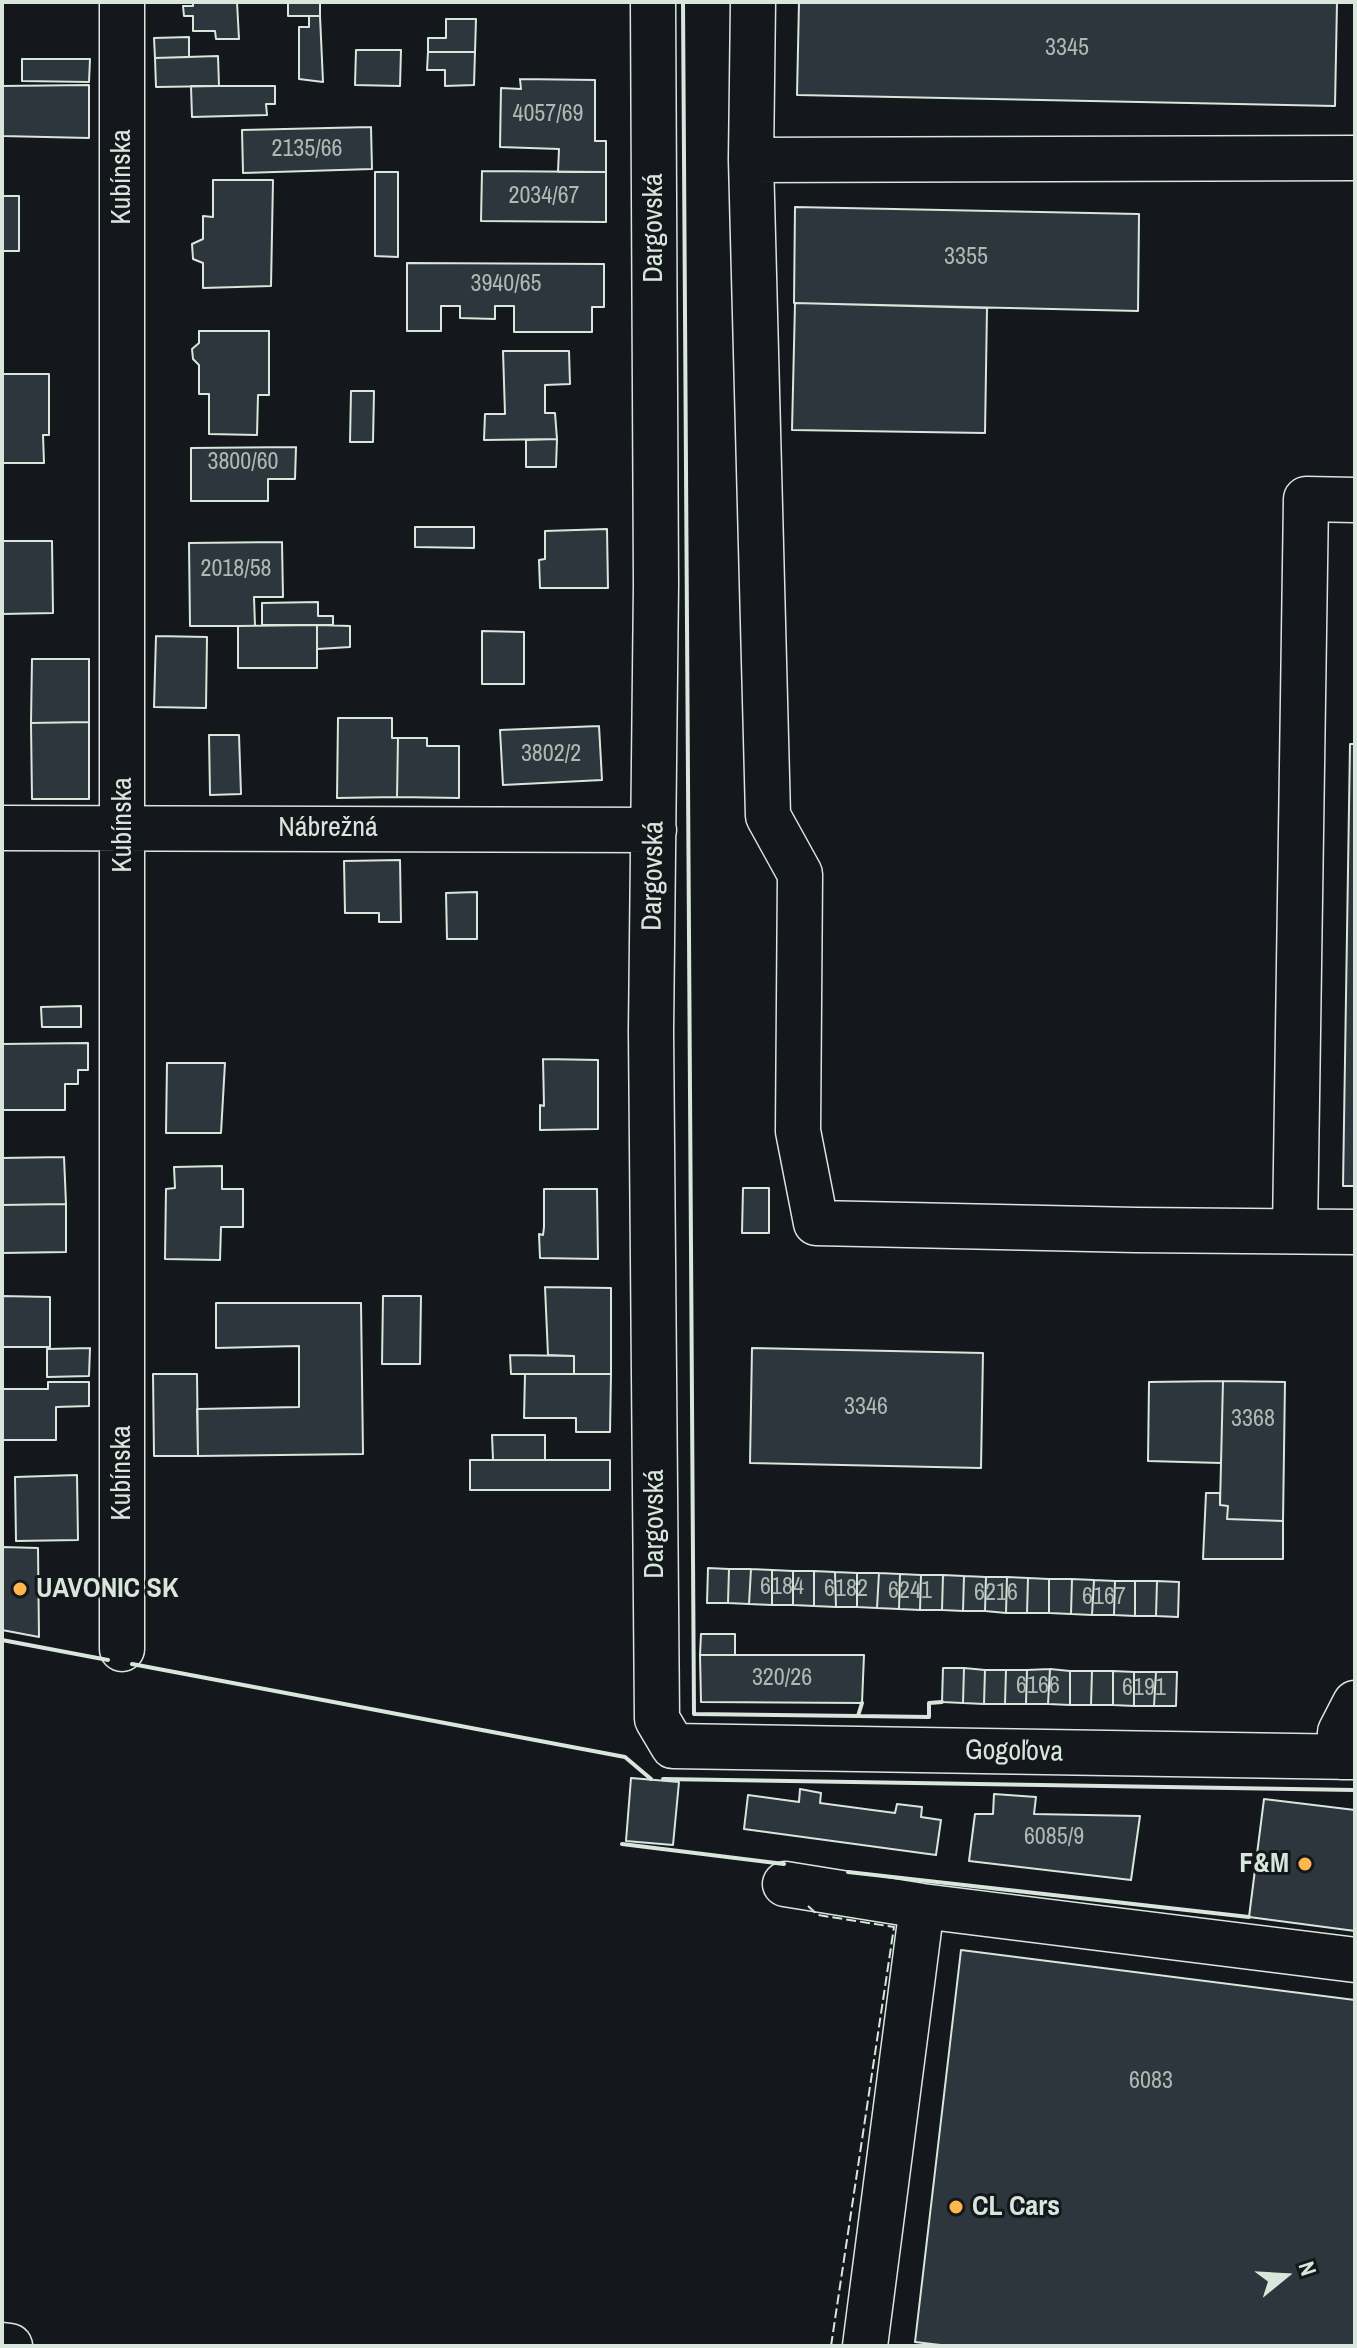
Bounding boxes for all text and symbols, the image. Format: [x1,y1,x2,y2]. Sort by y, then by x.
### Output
house number: 3345 [1045,35,1089,63]
house number: 4057/69 [512,101,584,129]
street label: Kubínska [105,129,139,225]
house number: 2135/66 [271,136,343,164]
street label: Dargovská [637,173,671,283]
house number: 2034/67 [508,183,580,211]
house number: 3355 [944,244,988,272]
house number: 3940/65 [470,271,542,299]
house number: 3800/60 [207,449,279,477]
house number: 2018/58 [200,556,272,584]
house number: 3802/2 [521,741,581,769]
street label: Kubínska [106,777,140,873]
street label: Nábrežná [278,811,378,845]
street label: Dargovská [636,821,672,931]
house number: 3346 [844,1394,888,1422]
house number: 3368 [1231,1406,1275,1434]
street label: Kubínska [105,1425,139,1521]
street label: Dargovská [638,1469,672,1579]
place label: UAVONIC SK [36,1572,178,1606]
house number: 6184 [760,1574,804,1602]
house number: 6182 [824,1576,868,1604]
house number: 6241 [888,1578,932,1606]
marker: UAVONIC SK [11,1580,29,1598]
house number: 6216 [974,1580,1018,1608]
house number: 6167 [1082,1584,1126,1612]
house number: 320/26 [752,1665,812,1693]
house number: 6166 [1016,1673,1060,1701]
house number: 6191 [1122,1675,1166,1703]
street label: Gogoľova [965,1734,1063,1770]
house number: 6085/9 [1024,1824,1084,1852]
place label: F&M [1239,1847,1289,1881]
marker: F&M [1296,1855,1314,1873]
house number: 6083 [1129,2068,1173,2096]
place label: CL Cars [972,2190,1060,2224]
marker: CL Cars [947,2198,965,2216]
north arrow [1245,2236,1325,2316]
text: N [1292,2258,1324,2279]

